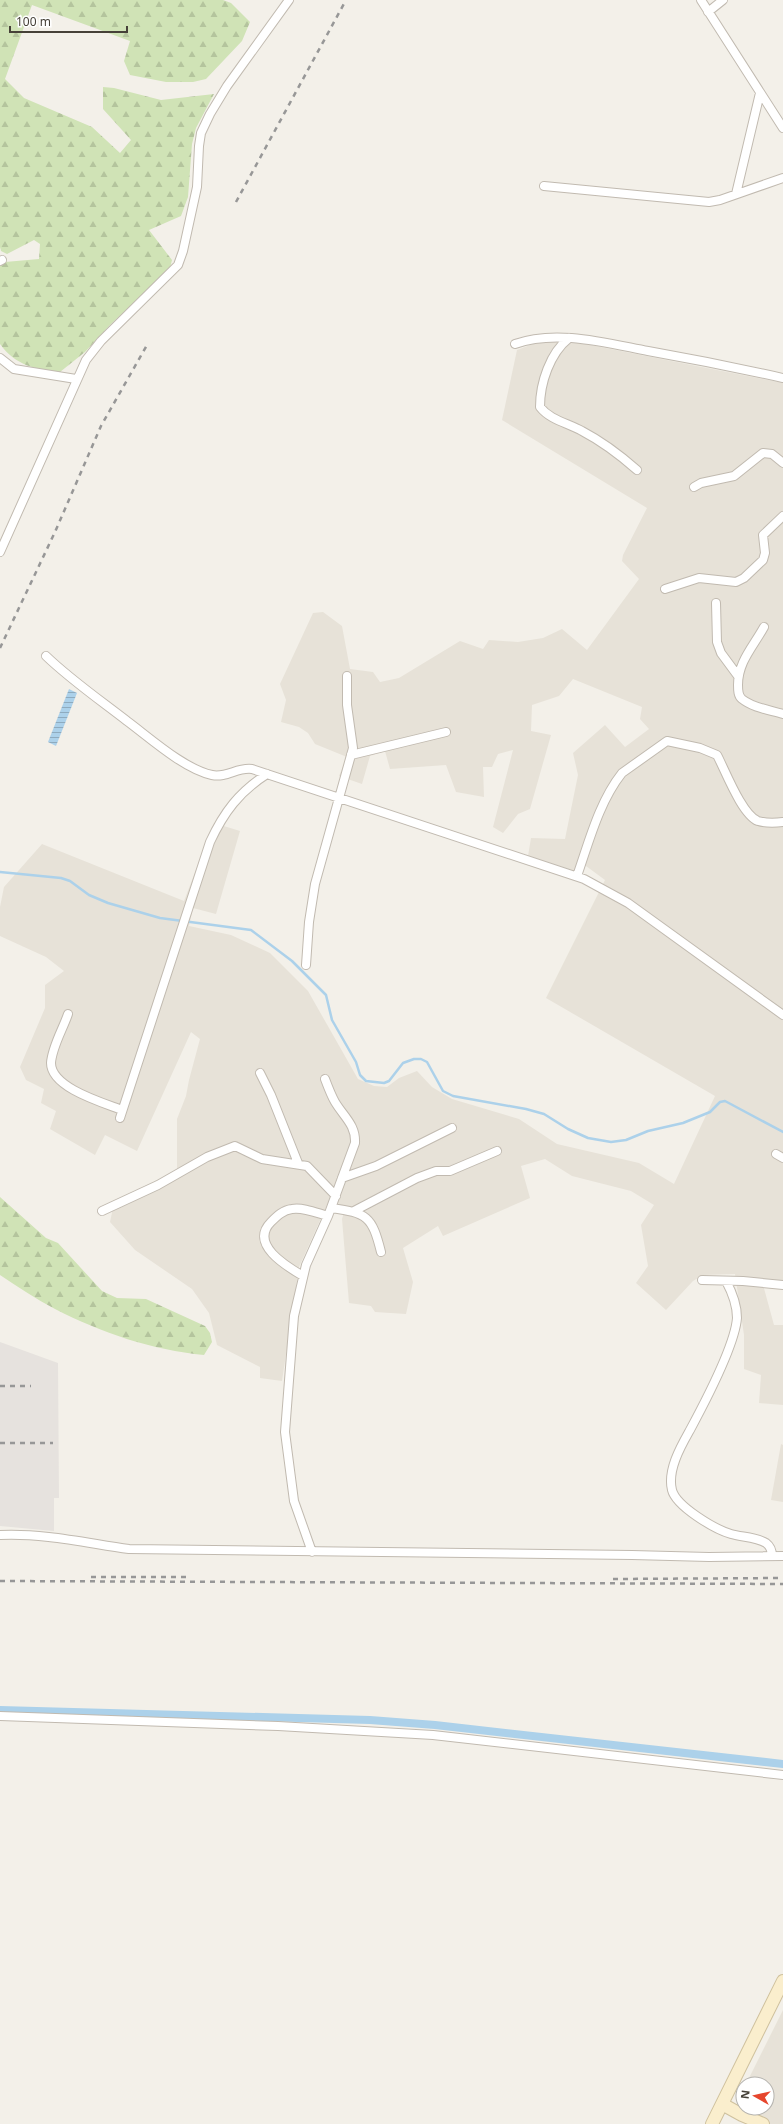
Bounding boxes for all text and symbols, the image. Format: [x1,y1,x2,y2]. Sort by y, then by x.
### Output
scale bar [10,8,127,34]
text: 100 m [16,13,51,30]
north arrow [735,2076,775,2116]
text: N [737,2089,753,2100]

